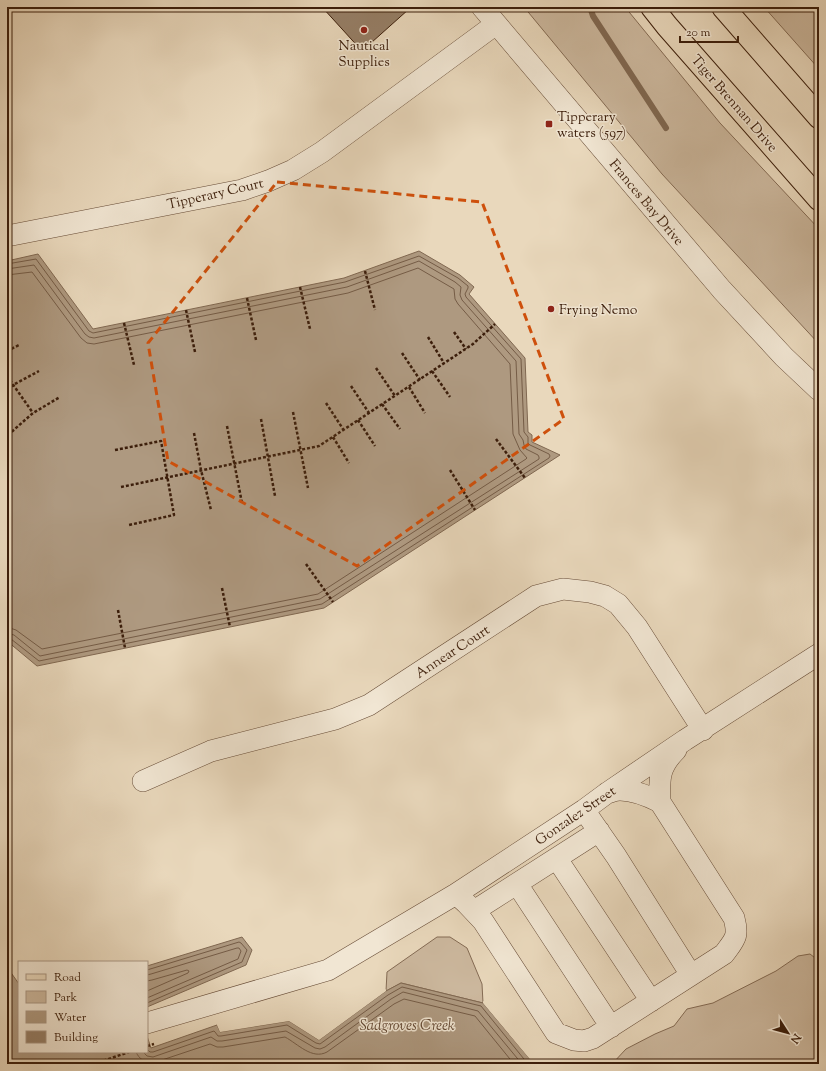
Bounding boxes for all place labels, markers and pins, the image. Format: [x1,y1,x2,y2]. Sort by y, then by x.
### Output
marker: Nautical Supplies [359,25,369,35]
place label: Nautical Supplies [338,37,390,73]
place label: Tipperary waters (597) [557,108,626,144]
marker: Tipperary waters (597) [544,119,554,129]
place label: Frying Nemo [559,301,638,321]
marker: Frying Nemo [546,304,556,314]

